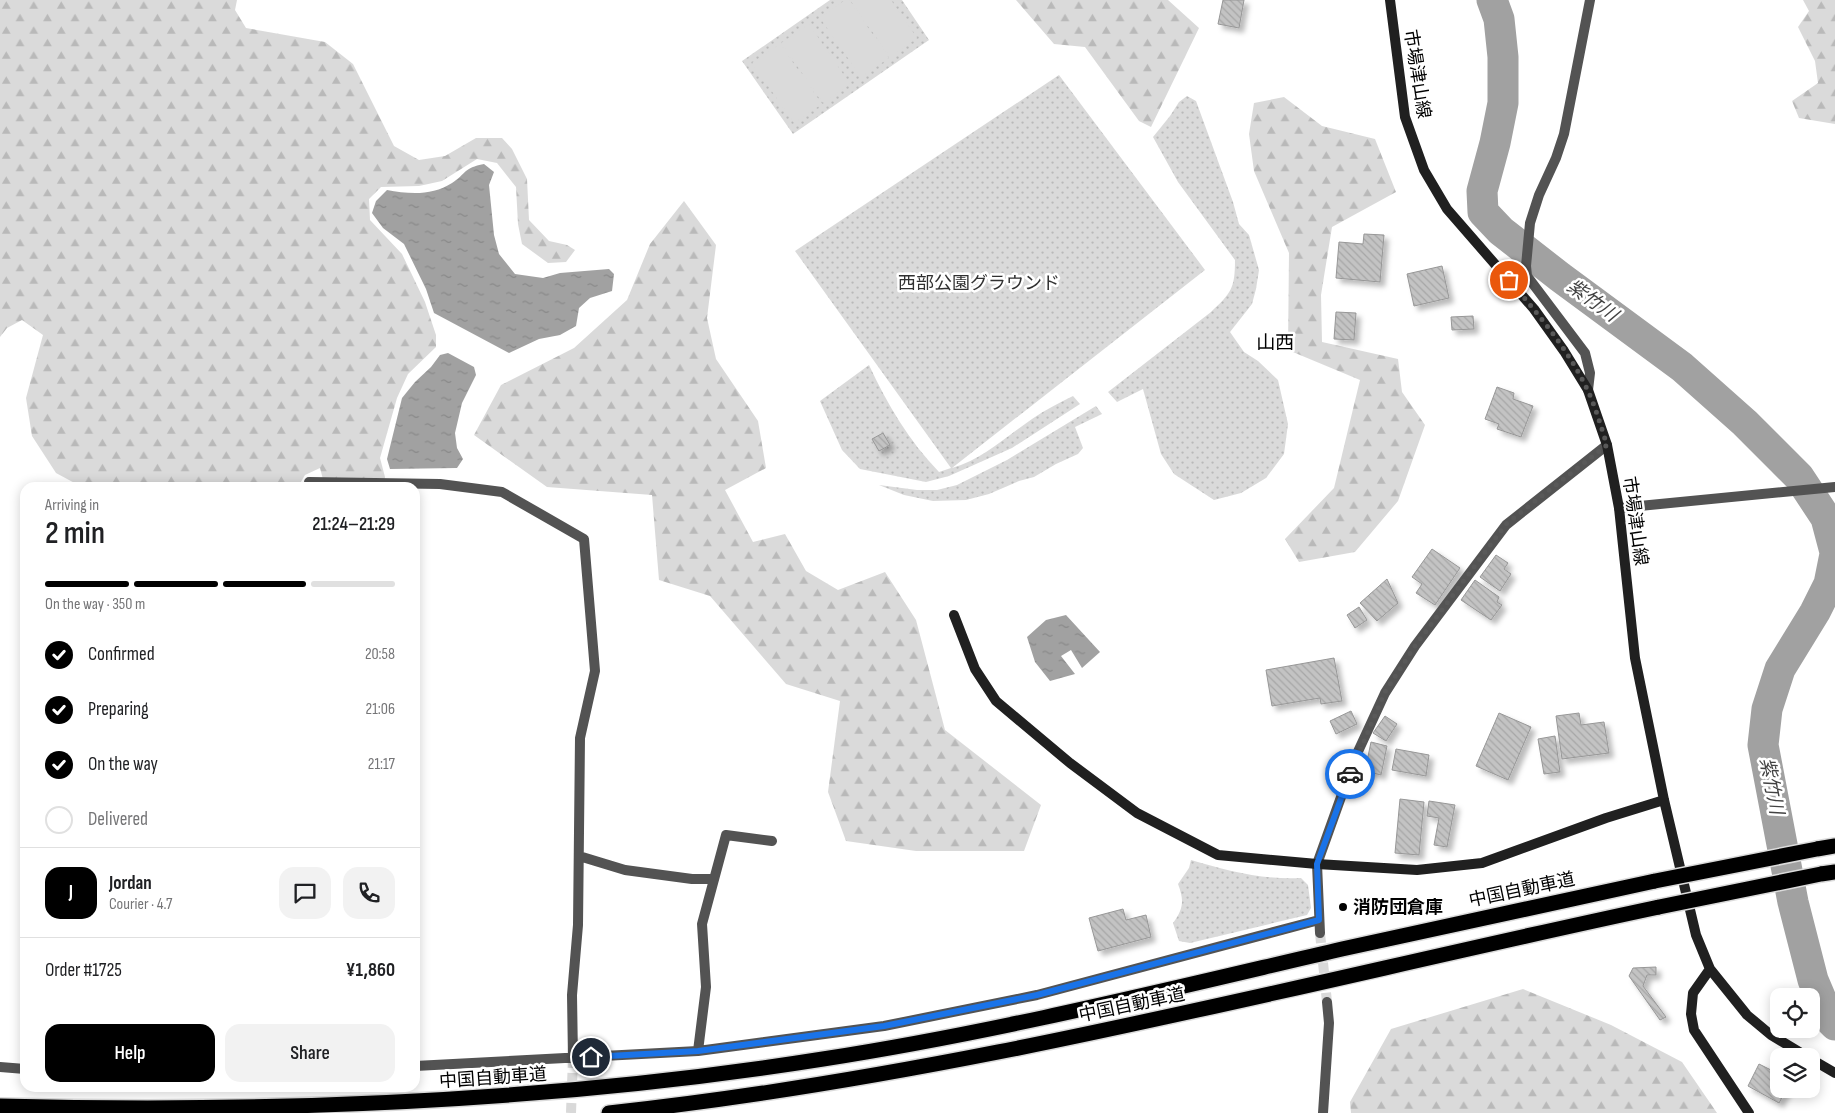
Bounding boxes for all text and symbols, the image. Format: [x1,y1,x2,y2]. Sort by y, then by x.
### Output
street label: 市場津山線 [1400,28,1434,120]
pin [1488,259,1530,301]
icon: bag [1495,266,1523,294]
park label: 西部公園グラウンド [898,273,1060,294]
water label: 紫竹川 [1562,275,1623,328]
district label: 山西 [1256,332,1294,355]
street label: 市場津山線 [1618,475,1652,567]
text: Arriving in [45,496,99,515]
text: 21:24–21:29 [312,513,395,536]
text: 2 min [45,514,105,553]
text: On the way · 350 m [45,595,145,614]
icon: check [45,641,73,669]
text: Confirmed [88,643,155,666]
text: 20:58 [365,645,395,664]
icon: check [45,696,73,724]
text: Preparing [88,698,149,721]
text: 21:06 [366,700,395,719]
courier [1325,749,1375,799]
icon: check [45,751,73,779]
text: On the way [88,753,158,776]
text: 21:17 [368,755,395,774]
water label: 紫竹川 [1754,756,1788,818]
icon: car [1336,760,1364,788]
text: Delivered [88,808,148,831]
button: chat [279,867,331,919]
button: phone [343,867,395,919]
street label: 中国自動車道 [1467,869,1577,911]
text: Jordan [109,872,152,895]
text: J [69,881,73,904]
text: Courier · 4.7 [109,895,172,914]
place label: 消防団倉庫 [1353,897,1443,918]
marker: 消防団倉庫 [1337,901,1349,913]
text: Order #1725 [45,959,122,982]
text: ¥1,860 [346,959,395,982]
street label: 中国自動車道 [1077,984,1187,1026]
map controls [1770,988,1820,1098]
button: locate [1770,988,1820,1038]
button: Help [45,1024,215,1082]
button: Share [225,1024,395,1082]
pin [570,1036,612,1078]
icon: home [577,1043,605,1071]
button: layers [1770,1048,1820,1098]
street label: 中国自動車道 [438,1064,548,1092]

